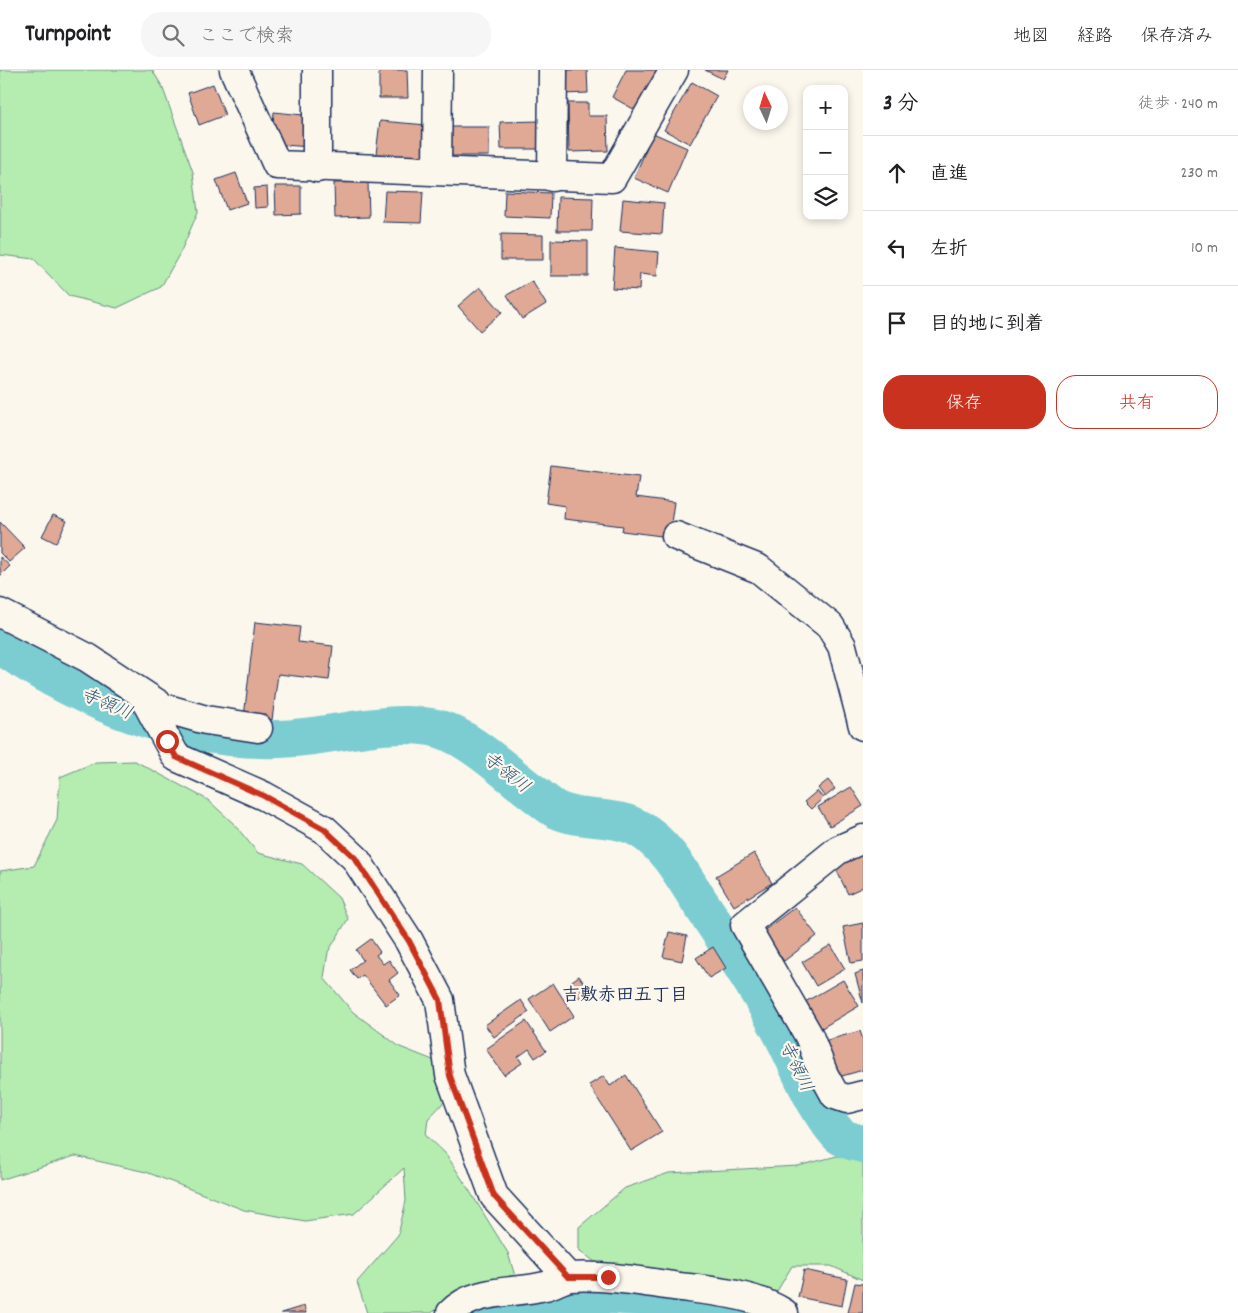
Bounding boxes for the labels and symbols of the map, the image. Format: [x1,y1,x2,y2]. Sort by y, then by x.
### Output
north arrow [743,85,788,130]
water label: 寺領川 [76,683,136,727]
route start [156,730,179,753]
water label: 寺領川 [476,747,534,800]
district label: 吉敷赤田五丁目 [562,984,688,1009]
water label: 寺領川 [772,1037,818,1097]
route end [597,1266,620,1289]

